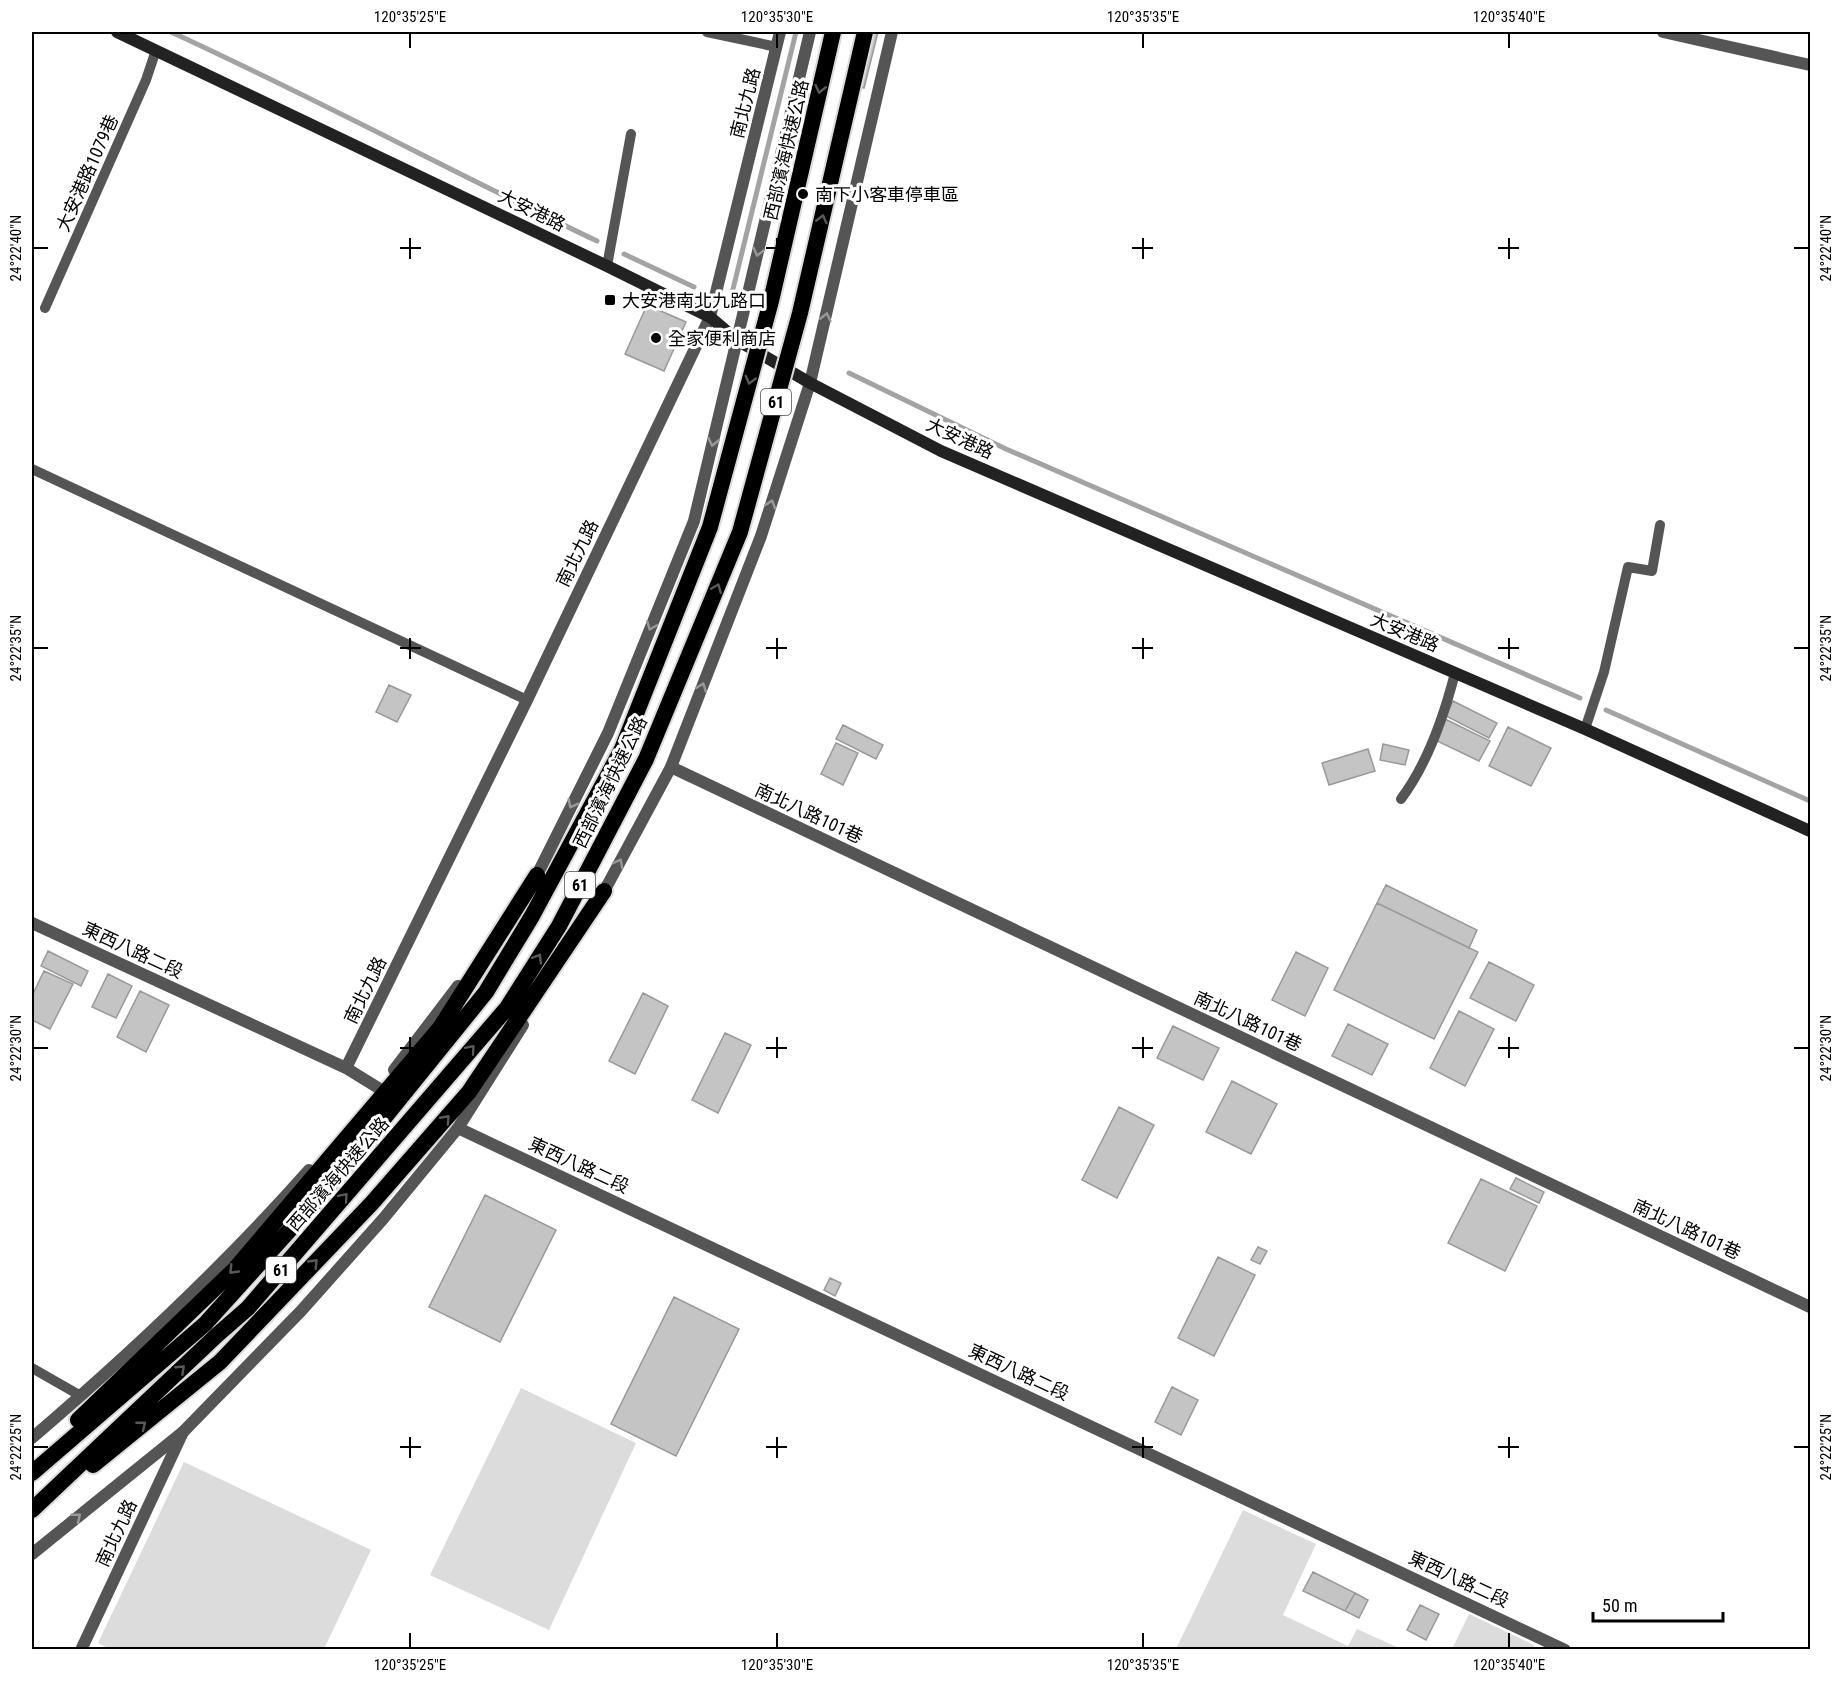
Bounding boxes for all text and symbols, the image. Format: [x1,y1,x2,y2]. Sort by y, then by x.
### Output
text: 120°35'25"E [374,8,446,26]
text: 120°35'30"E [741,8,813,26]
text: 120°35'35"E [1107,8,1179,26]
text: 120°35'40"E [1473,8,1545,26]
street label: 南北九路 [726,66,764,140]
street label: 西部濱海快速公路 [760,77,812,223]
one-way arrow [814,83,827,93]
street label: 大安港路1079巷 [52,111,122,235]
place label: 南下小客車停車區 [815,184,959,205]
street label: 大安港路 [495,185,569,235]
marker: 南下小客車停車區 [796,187,810,201]
text: 24°22'40"N [7,215,25,281]
one-way arrow [814,215,827,225]
text: 24°22'40"N [1817,215,1835,281]
one-way arrow [752,247,765,257]
place label: 大安港南北九路口 [622,290,766,311]
marker: 大安港南北九路口 [603,293,617,307]
one-way arrow [818,312,831,322]
place label: 全家便利商店 [668,328,776,349]
marker: 全家便利商店 [649,331,663,345]
one-way arrow [745,374,757,385]
road number: 61 [761,389,791,415]
street label: 大安港路 [923,413,997,463]
one-way arrow [707,436,720,446]
one-way arrow [764,499,776,510]
street label: 南北九路 [552,516,602,590]
one-way arrow [710,584,722,595]
street label: 大安港路 [1368,608,1442,656]
text: 24°22'35"N [7,615,25,681]
text: 24°22'35"N [1817,615,1835,681]
one-way arrow [646,620,658,631]
one-way arrow [695,682,707,693]
street label: 西部濱海快速公路 [569,713,651,851]
street label: 南北八路101巷 [752,779,866,847]
one-way arrow [568,798,580,809]
one-way arrow [612,858,623,869]
road number: 61 [565,872,595,898]
street label: 東西八路二段 [80,918,186,982]
street label: 南北九路 [340,953,390,1027]
one-way arrow [531,954,543,964]
street label: 南北八路101巷 [1191,987,1305,1055]
text: 24°22'30"N [7,1015,25,1081]
text: 24°22'30"N [1817,1015,1835,1081]
one-way arrow [464,1046,475,1056]
street label: 西部濱海快速公路 [283,1113,393,1235]
one-way arrow [438,1115,449,1126]
street label: 東西八路二段 [526,1133,632,1197]
one-way arrow [337,1193,348,1204]
street label: 南北八路101巷 [1630,1195,1744,1263]
road number: 61 [266,1257,296,1283]
one-way arrow [307,1259,318,1270]
one-way arrow [230,1262,241,1273]
street label: 東西八路二段 [966,1340,1072,1404]
one-way arrow [173,1365,184,1376]
text: 24°22'25"N [7,1414,25,1480]
text: 24°22'25"N [1817,1414,1835,1480]
one-way arrow [135,1422,146,1433]
street label: 南北九路 [91,1496,141,1570]
one-way arrow [70,1513,81,1524]
street label: 東西八路二段 [1406,1547,1512,1611]
scale bar [1593,1585,1724,1623]
text: 50 m [1602,1595,1637,1616]
text: 120°35'25"E [374,1656,446,1674]
text: 120°35'30"E [741,1656,813,1674]
text: 120°35'35"E [1107,1656,1179,1674]
text: 120°35'40"E [1473,1656,1545,1674]

